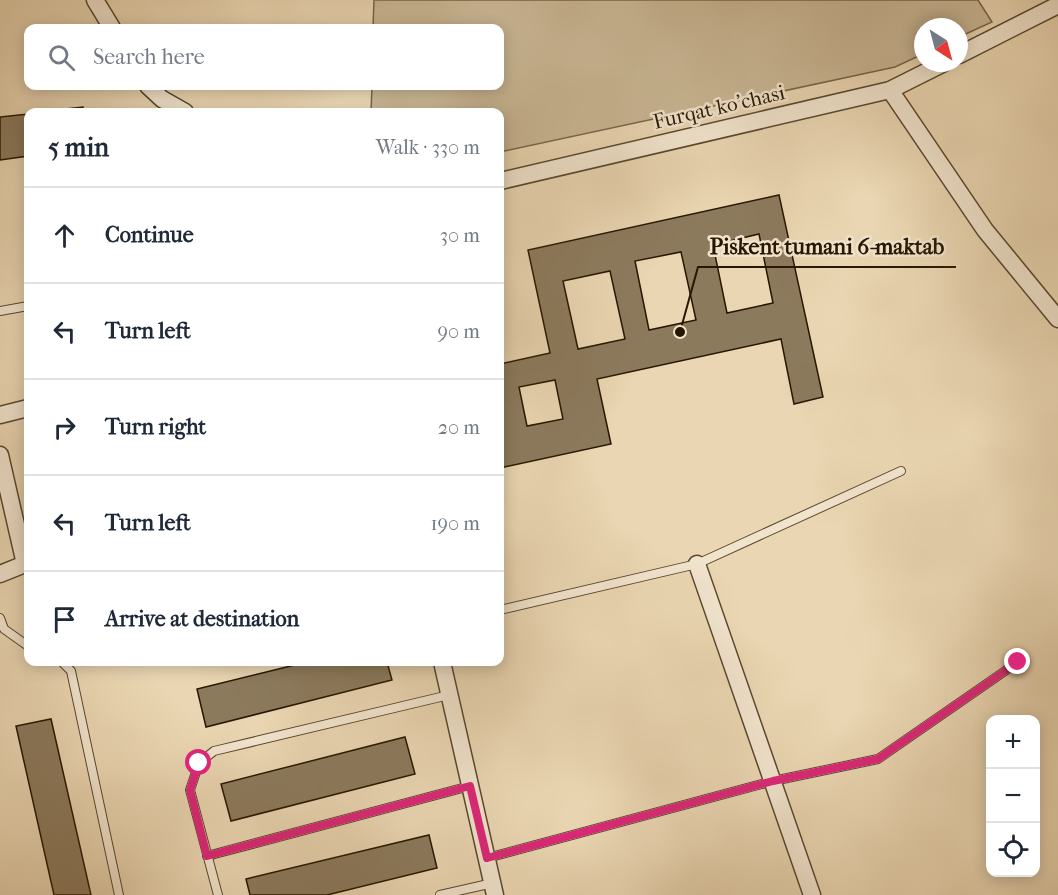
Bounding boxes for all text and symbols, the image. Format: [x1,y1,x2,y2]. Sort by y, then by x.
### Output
north arrow [914,18,968,72]
search box [24,24,504,90]
icon: search [45,41,78,74]
text: Search here [93,44,205,70]
street label: Furqat ko'chasi [651,80,787,134]
text: 5 min [48,132,109,163]
text: Walk · 330 m [376,136,480,159]
icon: ahead [48,219,81,252]
text: Continue [105,222,194,248]
text: 30 m [440,224,480,247]
callout: Piskent tumani 6-maktab [698,227,956,267]
text: Piskent tumani 6-maktab [710,234,945,260]
icon: left [48,315,81,348]
text: Turn left [105,318,191,344]
text: 90 m [438,320,480,343]
icon: right [48,411,81,444]
text: Turn right [105,414,206,440]
text: 20 m [438,416,480,439]
icon: left [48,507,81,540]
text: Turn left [105,510,191,536]
text: 190 m [430,512,480,535]
icon: arrive [48,603,81,636]
text: Arrive at destination [105,606,299,632]
route end [1004,648,1030,674]
map controls [986,715,1040,877]
button: + [986,715,1040,769]
route start [185,749,211,775]
button: − [986,769,1040,823]
button: locate [986,823,1040,877]

